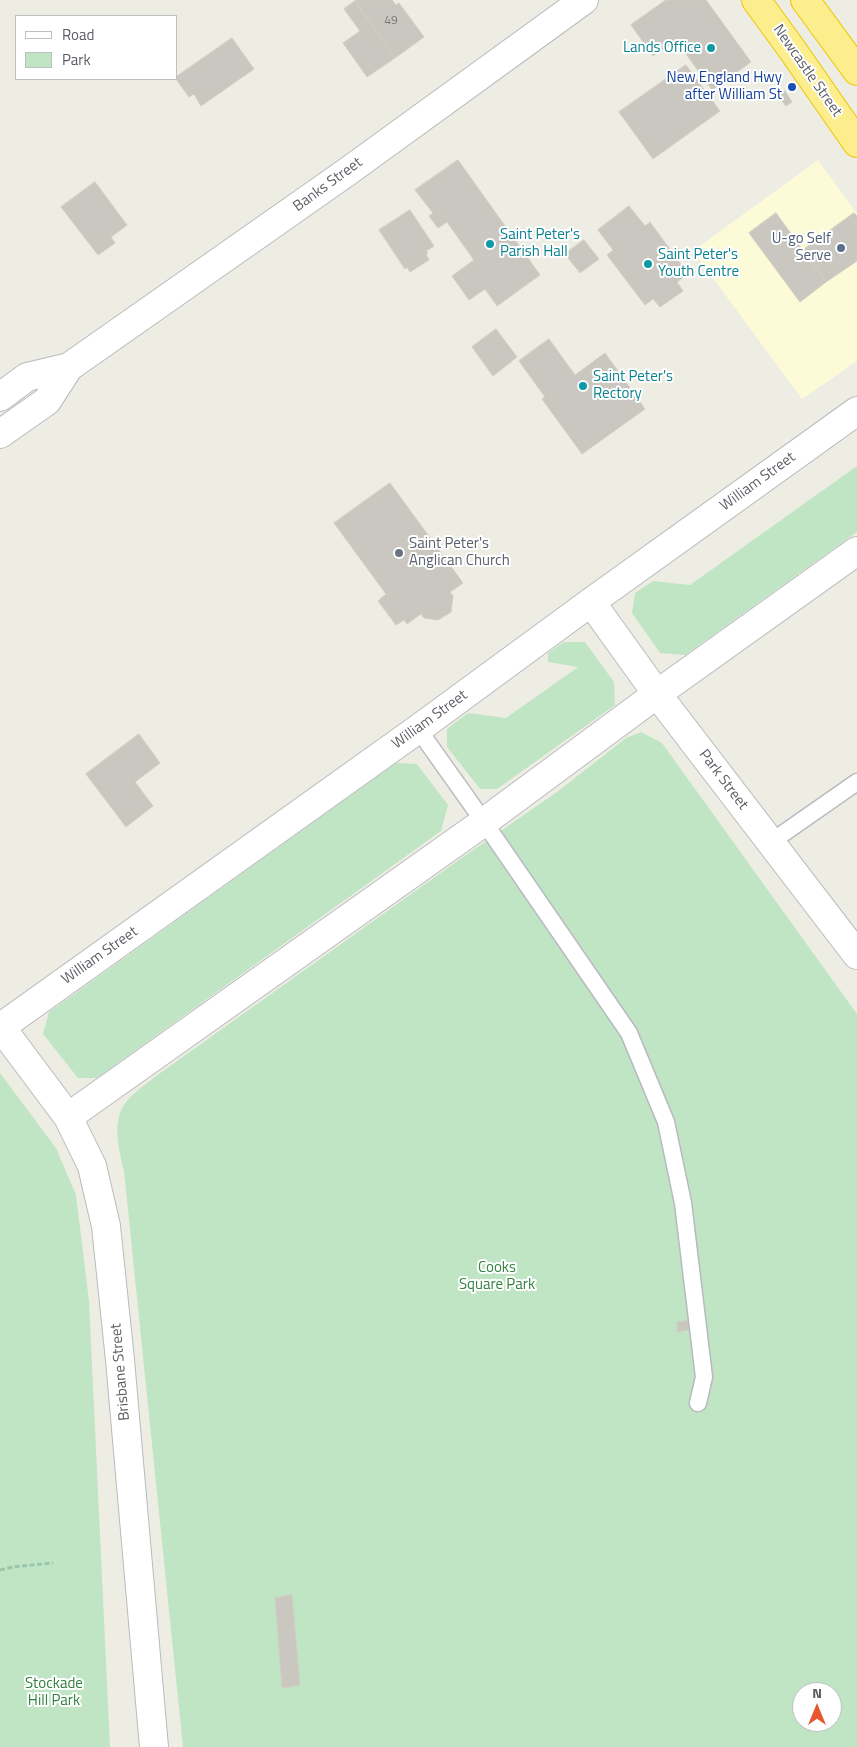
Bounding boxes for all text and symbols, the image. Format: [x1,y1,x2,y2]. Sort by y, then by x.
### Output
house number: 49 [384,14,398,28]
legend [15,15,178,80]
street label: Newcastle Street [769,22,845,120]
text: Road [62,23,94,46]
place label: Lands Office [623,39,701,57]
marker: Lands Office [705,42,717,54]
text: Park [62,48,91,71]
place label: New England Hwy after William St [667,69,782,104]
marker: New England Hwy after William St [786,81,798,93]
street label: Banks Street [290,154,366,216]
place label: Saint Peter's Parish Hall [500,226,580,261]
place label: U-go Self Serve [772,230,831,265]
marker: Saint Peter's Parish Hall [484,238,496,250]
marker: U-go Self Serve [835,242,847,254]
place label: Saint Peter's Youth Centre [658,246,739,281]
marker: Saint Peter's Youth Centre [642,258,654,270]
place label: Saint Peter's Rectory [593,368,673,403]
marker: Saint Peter's Rectory [577,380,589,392]
street label: William Street [717,449,799,515]
place label: Saint Peter's Anglican Church [409,535,510,570]
marker: Saint Peter's Anglican Church [393,547,405,559]
street label: William Street [389,687,471,753]
street label: Park Street [695,746,751,814]
street label: William Street [58,923,142,989]
park label: Cooks Square Park [459,1259,535,1294]
street label: Brisbane Street [108,1323,134,1421]
park label: Stockade Hill Park [25,1675,83,1710]
north arrow [792,1682,842,1732]
text: N [812,1682,822,1703]

